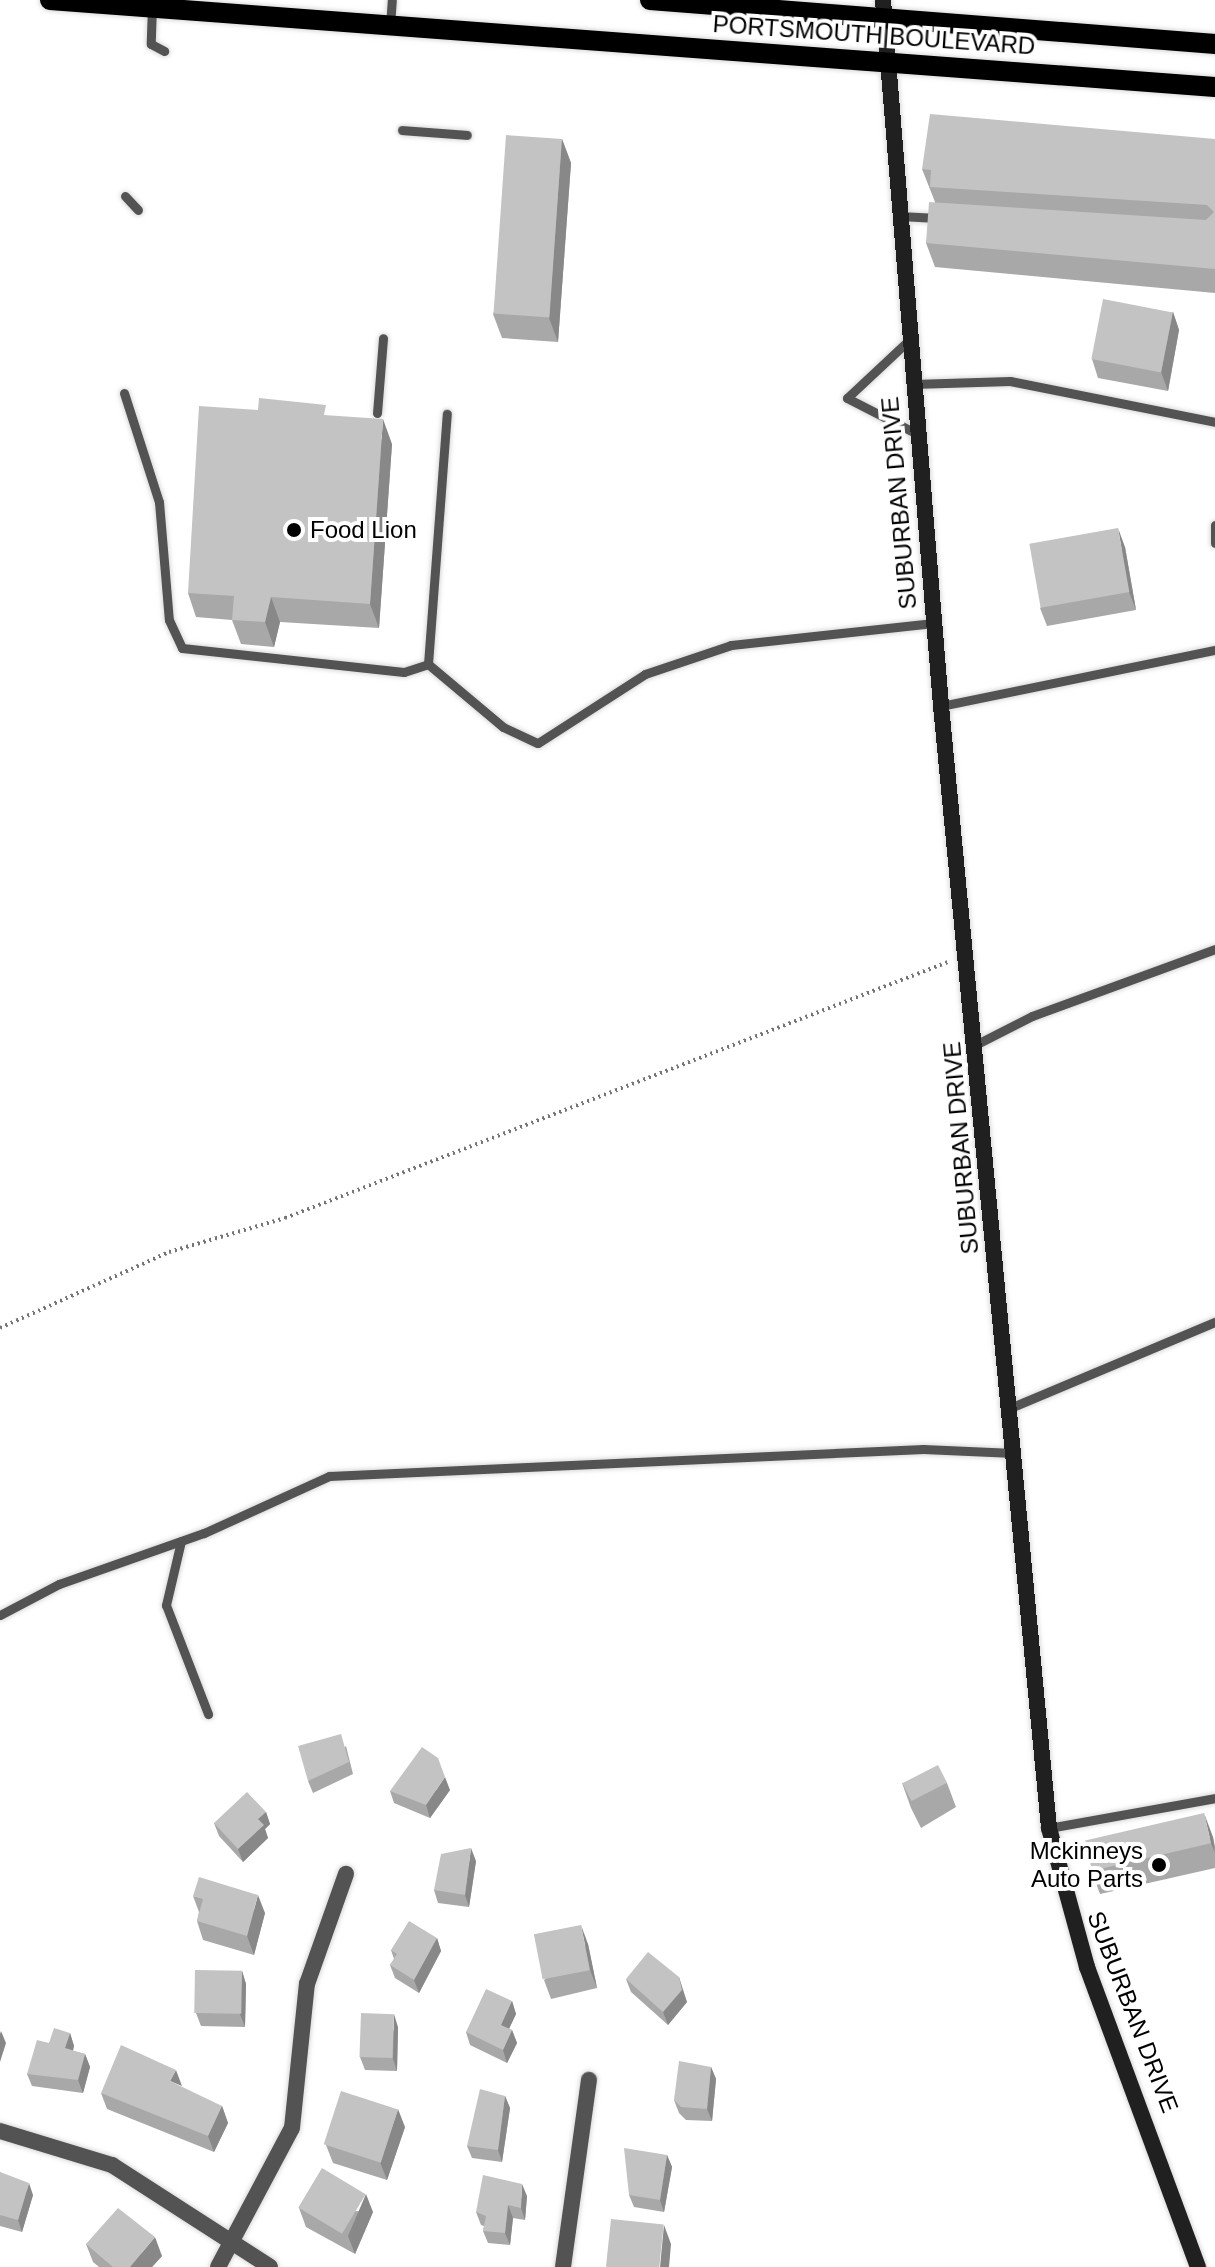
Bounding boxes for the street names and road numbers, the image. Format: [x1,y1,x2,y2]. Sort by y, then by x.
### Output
street label: PORTSMOUTH BOULEVARD [712,9,1036,61]
street label: SUBURBAN DRIVE [875,395,923,611]
street label: SUBURBAN DRIVE [937,1040,985,1256]
street label: SUBURBAN DRIVE [1081,1907,1185,2117]

